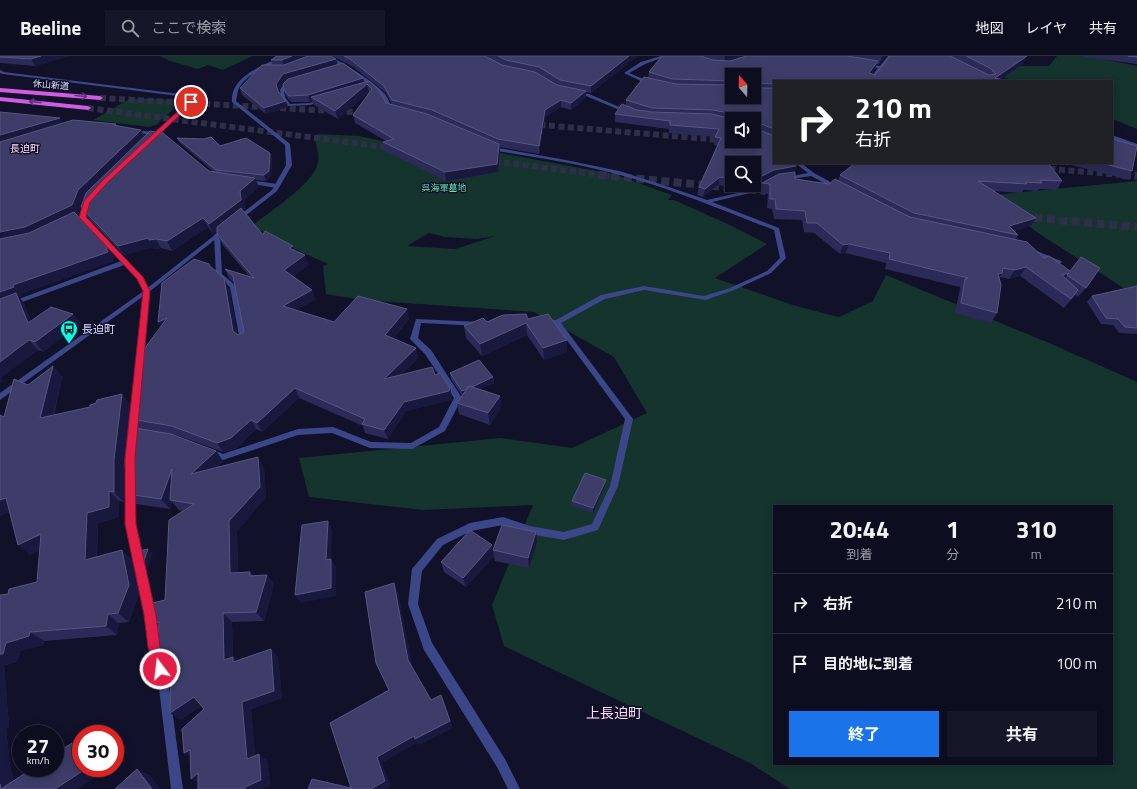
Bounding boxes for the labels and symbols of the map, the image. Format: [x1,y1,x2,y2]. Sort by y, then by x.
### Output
north arrow [725,68,761,104]
street label: 休山新道 [32,76,70,93]
pin [174,85,208,119]
one-way arrow [74,93,87,100]
one-way arrow [29,99,42,106]
district label: 長迫町 [10,141,40,156]
park label: 呉海軍墓地 [421,181,467,194]
bus stop icon: 長迫町 [59,319,79,344]
place label: 長迫町 [82,321,115,337]
position arrow [139,648,181,690]
district label: 上長迫町 [586,702,642,723]
speed limit sign: 30 [72,725,124,777]

